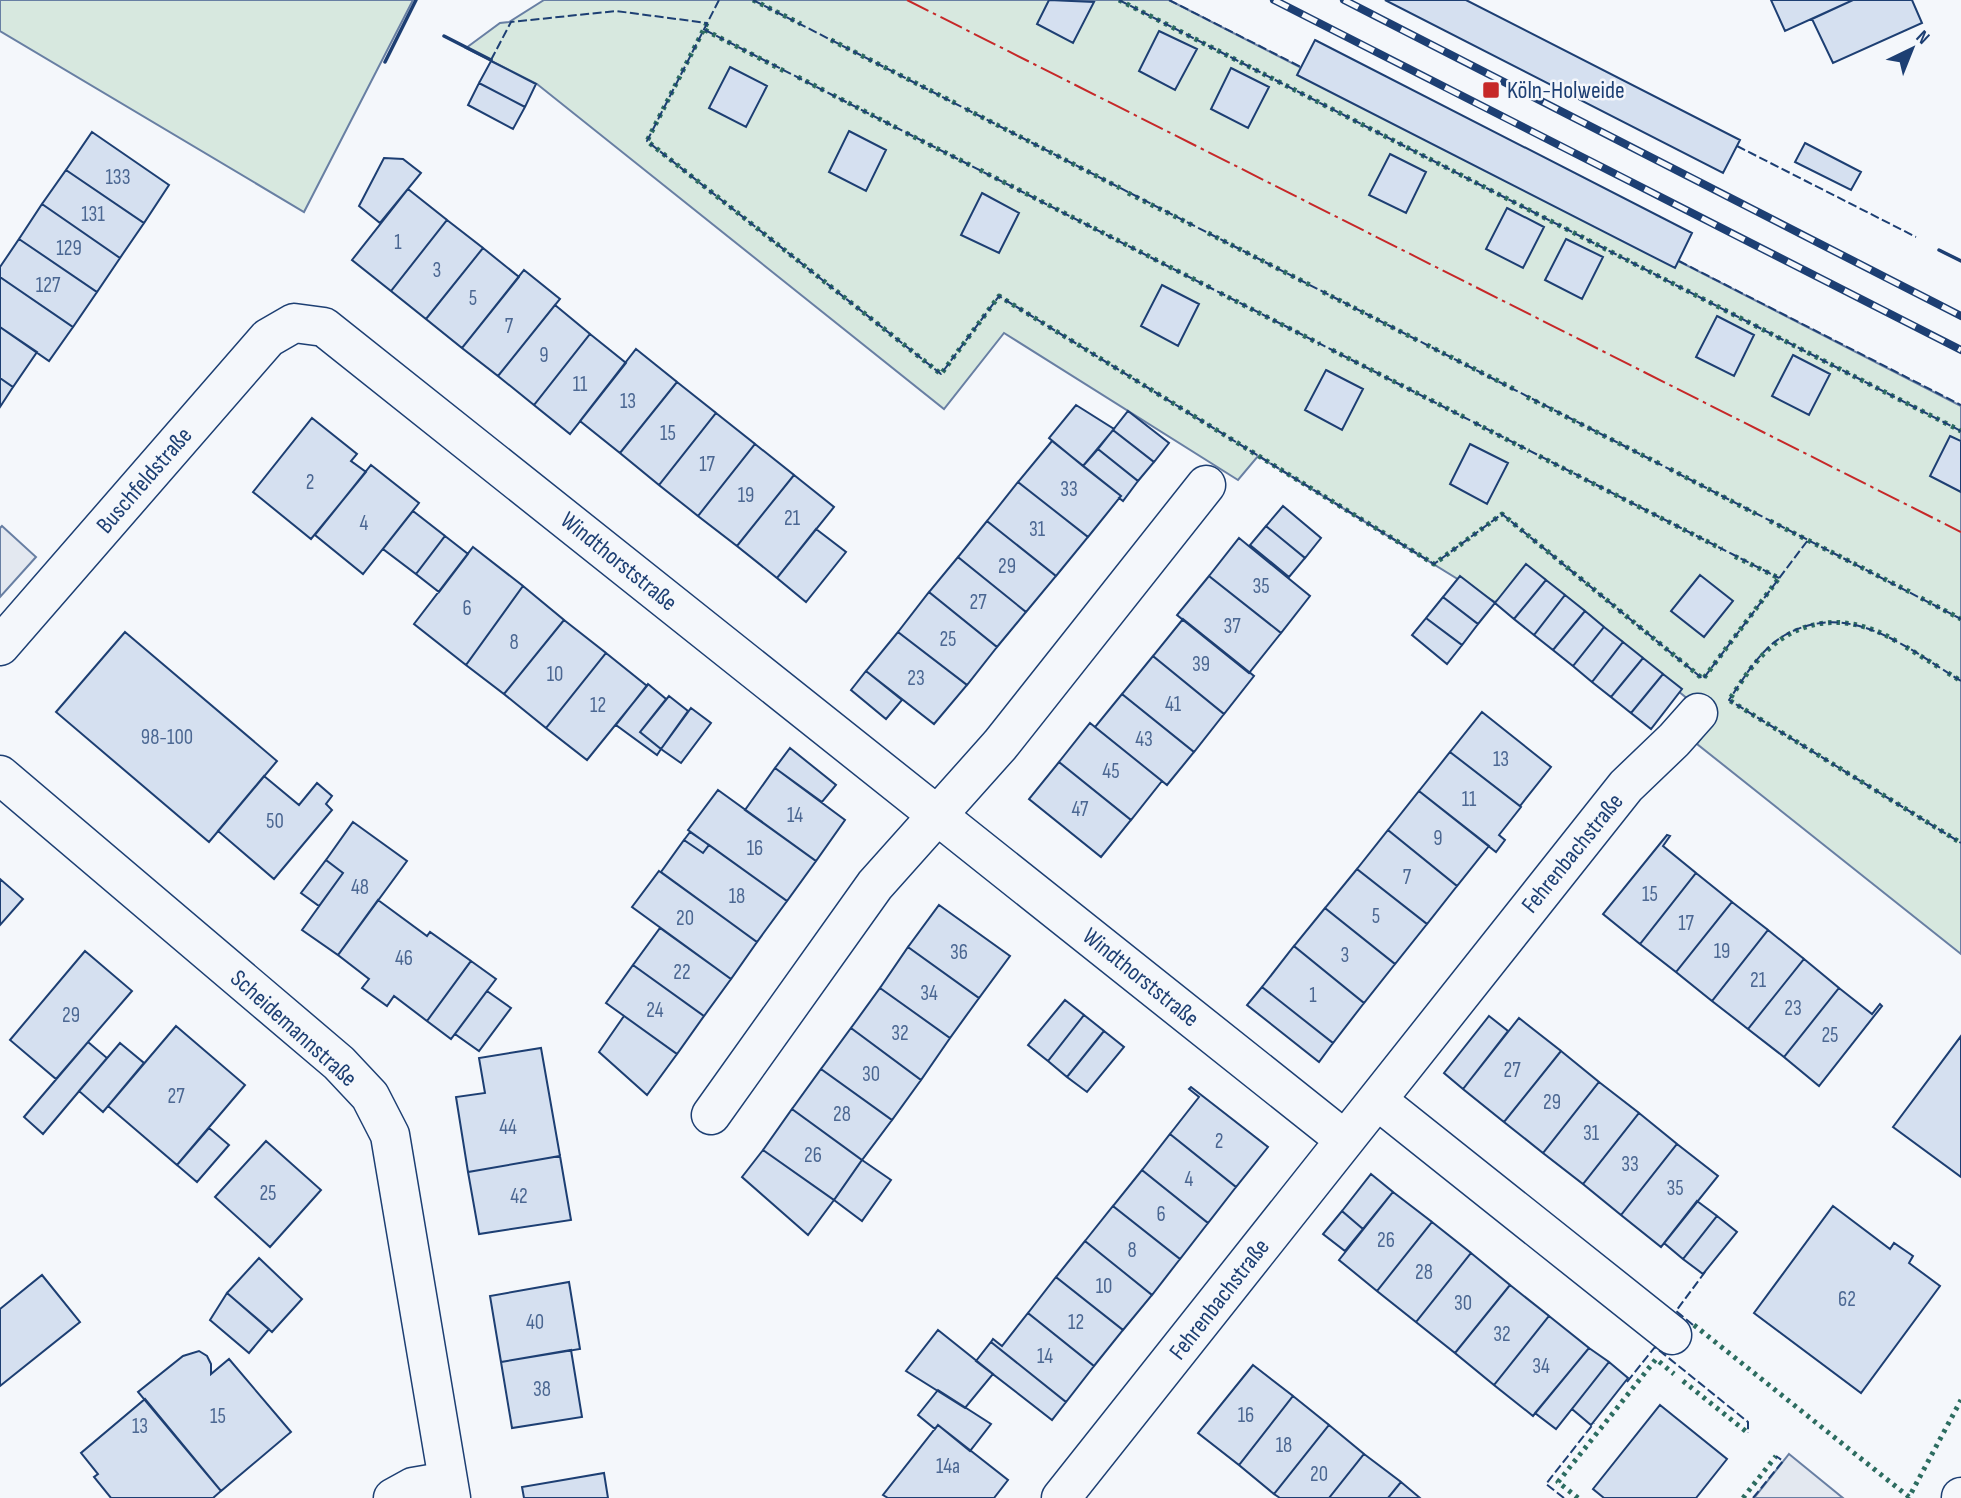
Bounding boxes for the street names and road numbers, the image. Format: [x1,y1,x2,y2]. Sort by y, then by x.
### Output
street label: Buschfeldstraße [90,421,198,539]
street label: Windthorststraße [555,506,683,617]
street label: Fehrenbachstraße [1515,788,1629,919]
street label: Windthorststraße [1077,922,1205,1033]
street label: Scheidemannstraße [224,964,363,1093]
street label: Fehrenbachstraße [1163,1233,1276,1366]

